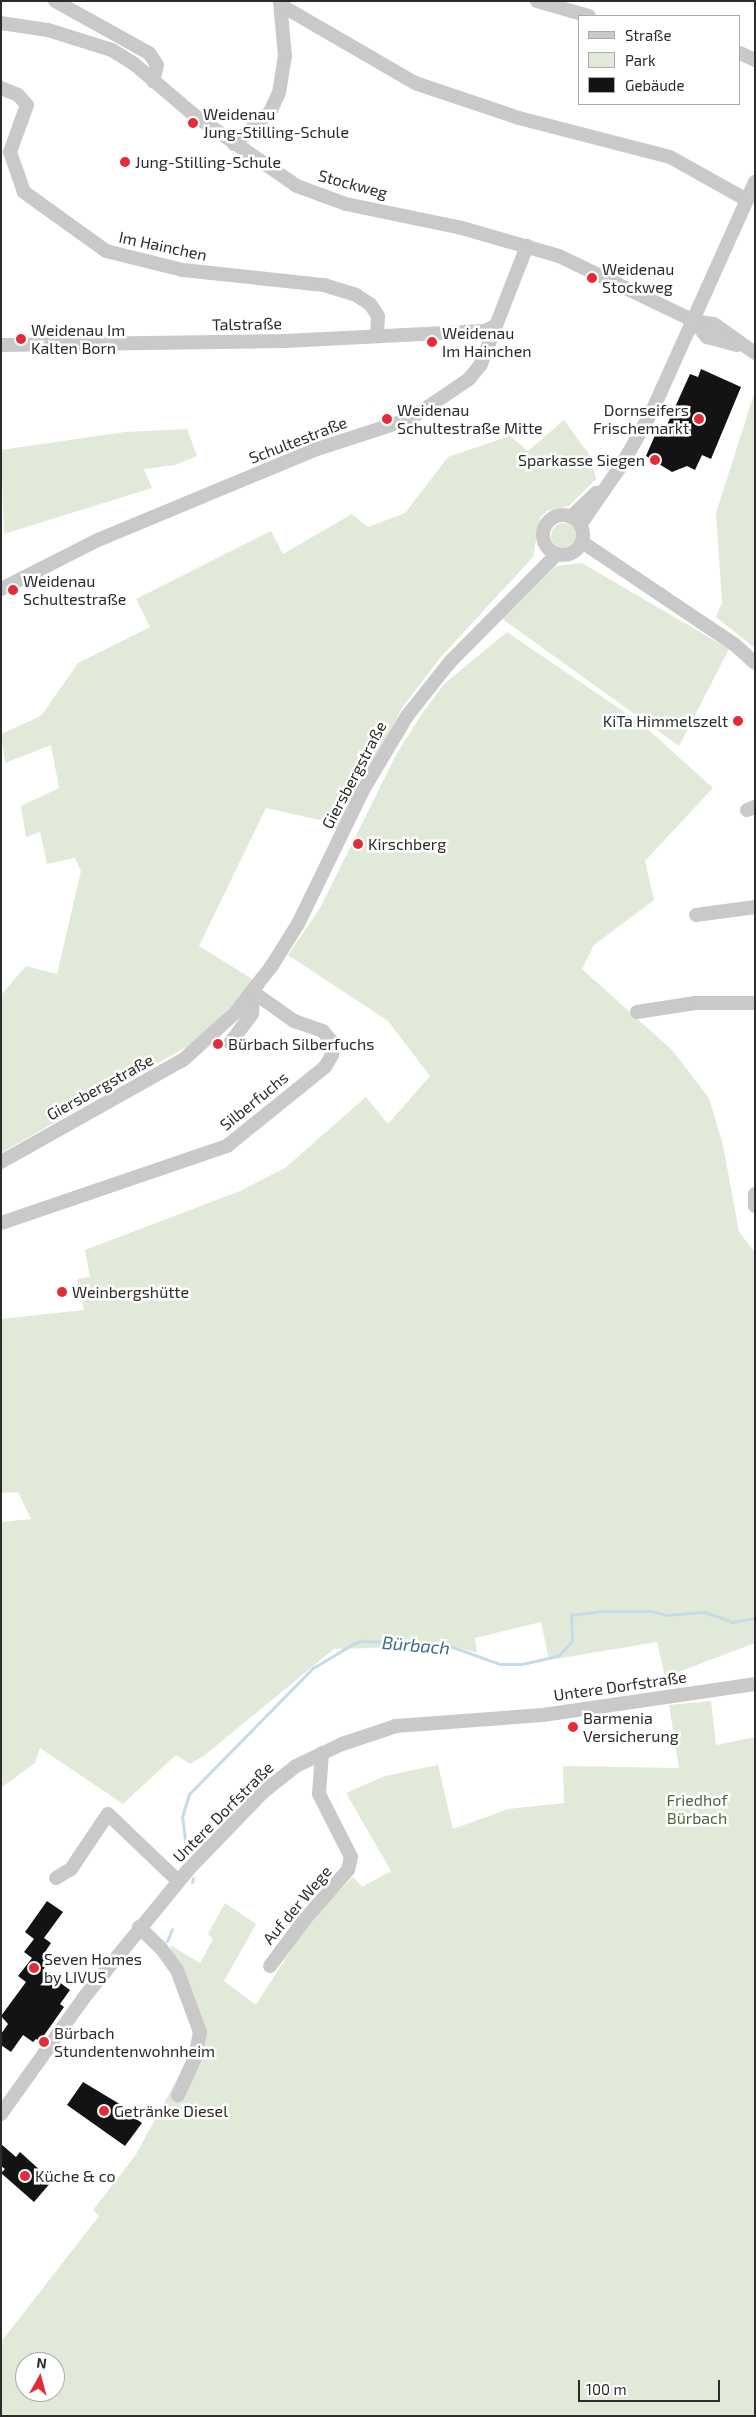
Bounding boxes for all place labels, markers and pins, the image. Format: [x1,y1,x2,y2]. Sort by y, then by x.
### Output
place label: Weidenau Jung-Stilling-Schule [203,104,349,142]
marker: Weidenau Jung-Stilling-Schule [187,117,199,129]
place label: Jung-Stilling-Schule [135,152,281,172]
marker: Jung-Stilling-Schule [119,156,131,168]
place label: Weidenau Stockweg [602,259,674,297]
marker: Weidenau Stockweg [586,272,598,284]
place label: Weidenau Im Kalten Born [31,320,125,358]
place label: Weidenau Im Hainchen [442,323,532,361]
marker: Weidenau Im Kalten Born [15,333,27,345]
marker: Weidenau Im Hainchen [426,336,438,348]
place label: Weidenau Schultestraße Mitte [397,400,543,438]
place label: Dornseifers Frischemarkt [593,400,689,438]
marker: Weidenau Schultestraße Mitte [381,413,393,425]
marker: Dornseifers Frischemarkt [693,413,705,425]
place label: Sparkasse Siegen [518,450,645,470]
marker: Sparkasse Siegen [649,454,661,466]
place label: Weidenau Schultestraße [23,571,126,609]
marker: Weidenau Schultestraße [7,584,19,596]
place label: KiTa Himmelszelt [603,711,728,731]
marker: KiTa Himmelszelt [732,715,744,727]
place label: Kirschberg [368,834,446,854]
marker: Kirschberg [352,838,364,850]
place label: Bürbach Silberfuchs [228,1034,374,1054]
marker: Bürbach Silberfuchs [212,1038,224,1050]
place label: Weinbergshütte [72,1282,189,1302]
marker: Weinbergshütte [56,1286,68,1298]
place label: Barmenia Versicherung [583,1708,679,1746]
marker: Barmenia Versicherung [567,1721,579,1733]
place label: Seven Homes by LIVUS [44,1949,142,1987]
marker: Seven Homes by LIVUS [28,1962,40,1974]
place label: Bürbach Stundentenwohnheim [54,2023,215,2061]
marker: Bürbach Stundentenwohnheim [38,2036,50,2048]
place label: Getränke Diesel [114,2101,228,2121]
marker: Getränke Diesel [98,2105,110,2117]
place label: Küche & co [35,2166,115,2186]
marker: Küche & co [19,2170,31,2182]

